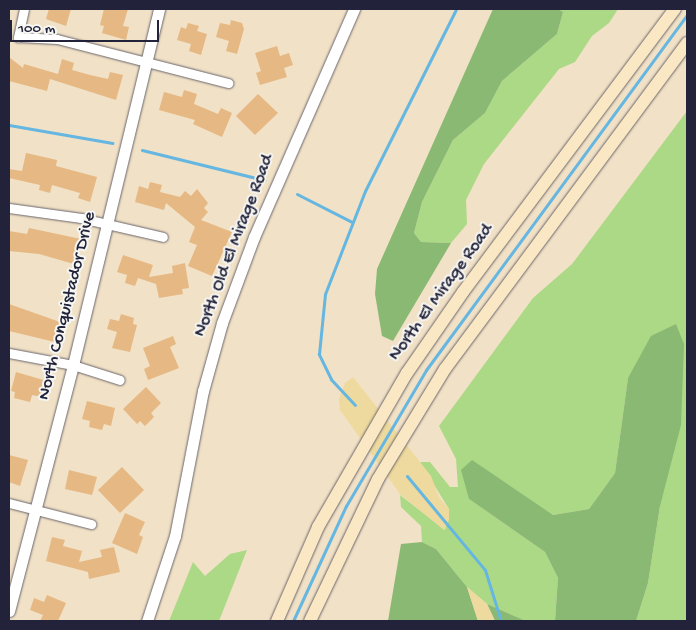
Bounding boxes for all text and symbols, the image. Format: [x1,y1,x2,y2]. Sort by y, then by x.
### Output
scale bar [12,10,161,42]
text: 100 m [18,20,55,38]
street label: North Old El Mirage Road [190,152,280,340]
street label: North Conquistador Drive [34,210,102,402]
street label: North El Mirage Road [385,220,499,366]

